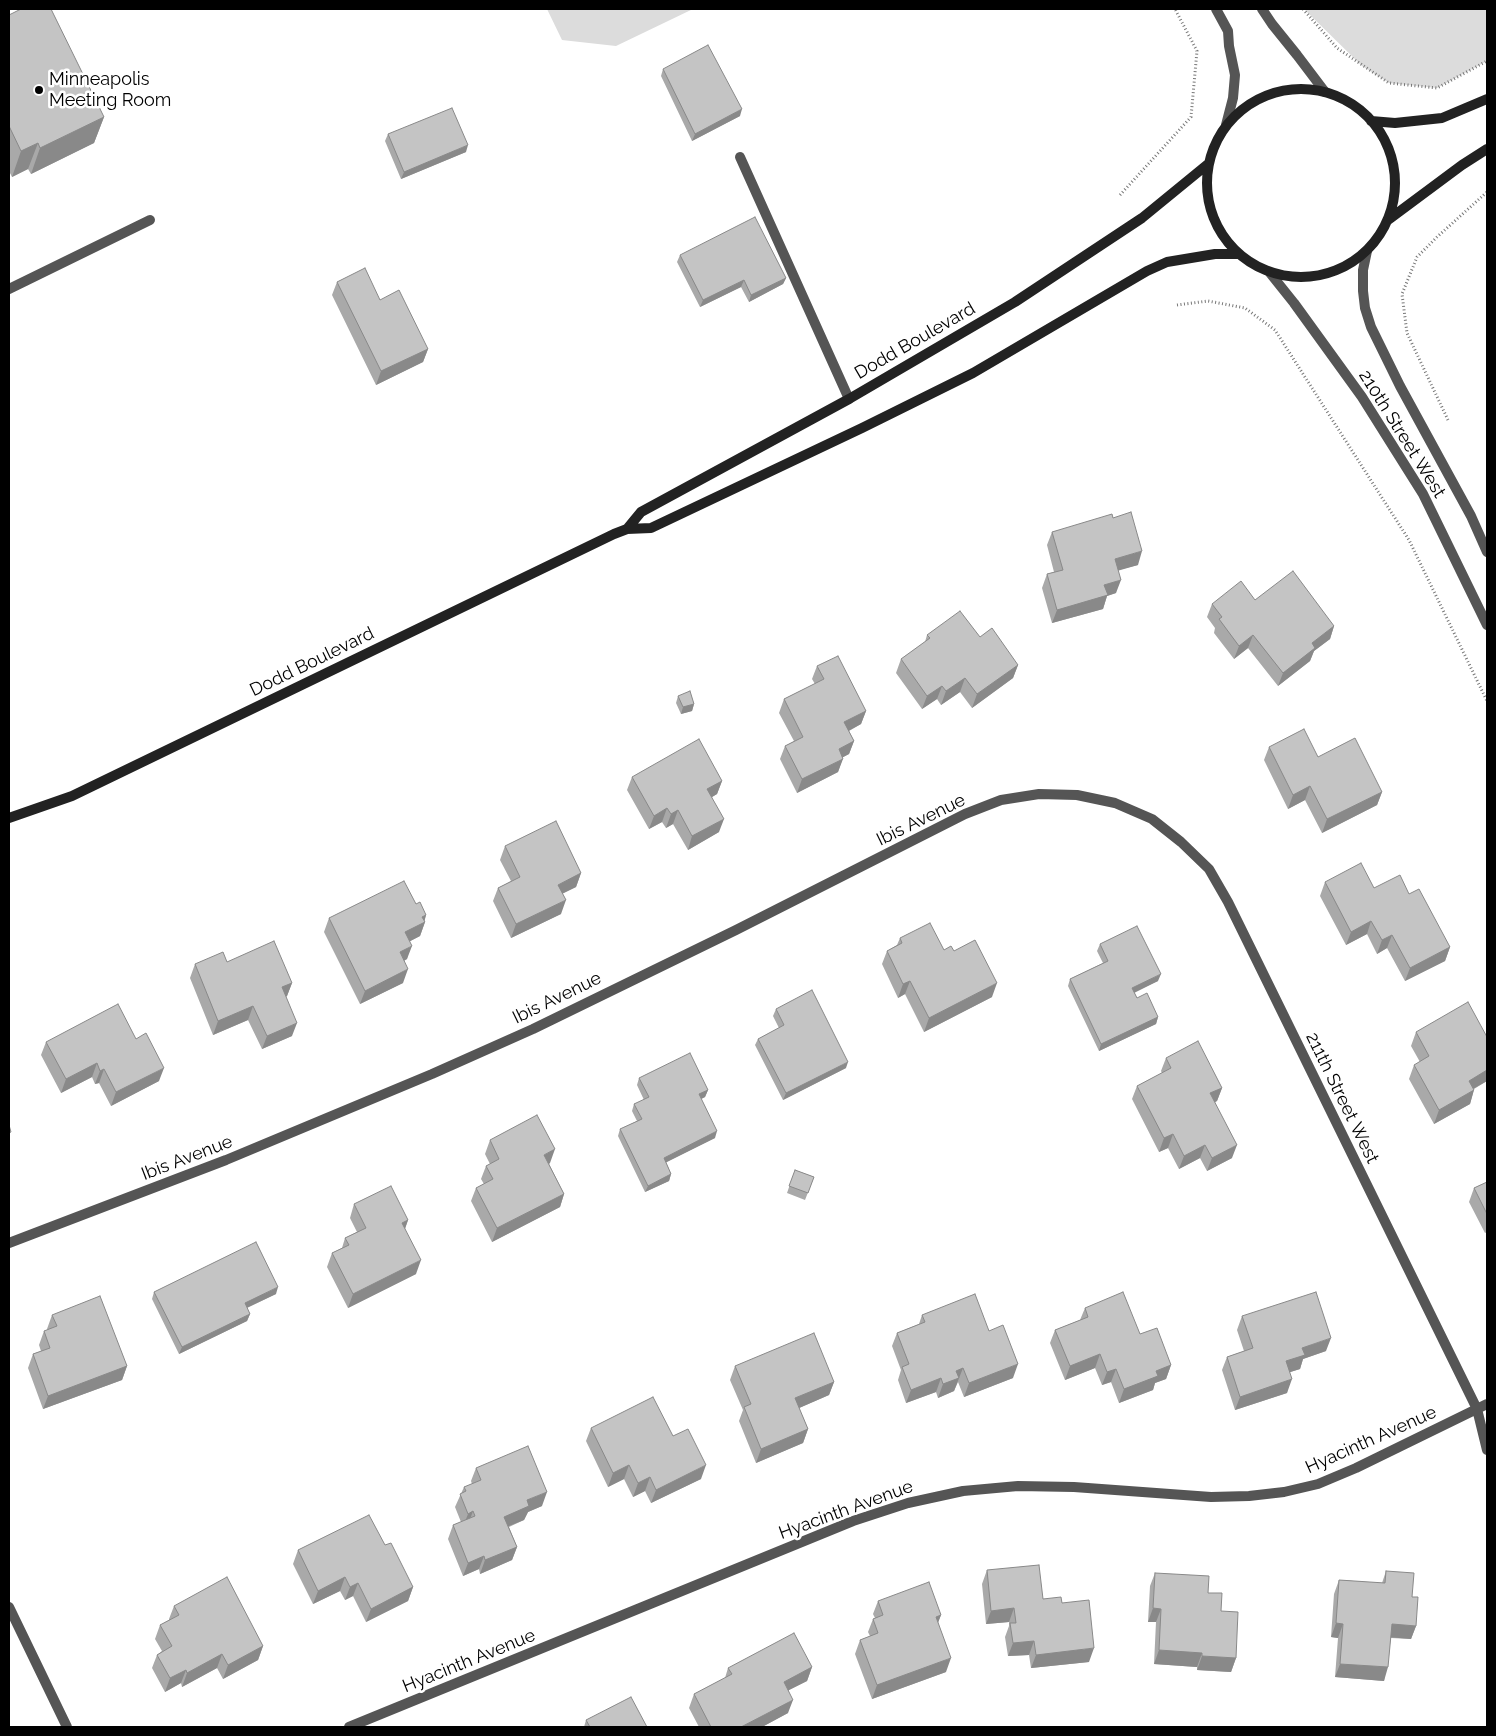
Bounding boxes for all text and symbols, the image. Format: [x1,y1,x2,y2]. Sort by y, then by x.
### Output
place label: Minneapolis Meeting Room [49,69,171,112]
marker: Minneapolis Meeting Room [33,84,45,96]
street label: Dodd Boulevard [851,298,979,384]
street label: 210th Street West [1354,366,1450,502]
street label: Dodd Boulevard [246,623,378,701]
street label: Ibis Avenue [873,789,969,851]
street label: Ibis Avenue [509,967,605,1029]
street label: 211th Street West [1301,1029,1383,1167]
street label: Ibis Avenue [138,1131,236,1185]
street label: Hyacinth Avenue [1302,1401,1440,1479]
street label: Hyacinth Avenue [776,1476,916,1544]
street label: Hyacinth Avenue [400,1625,538,1697]

